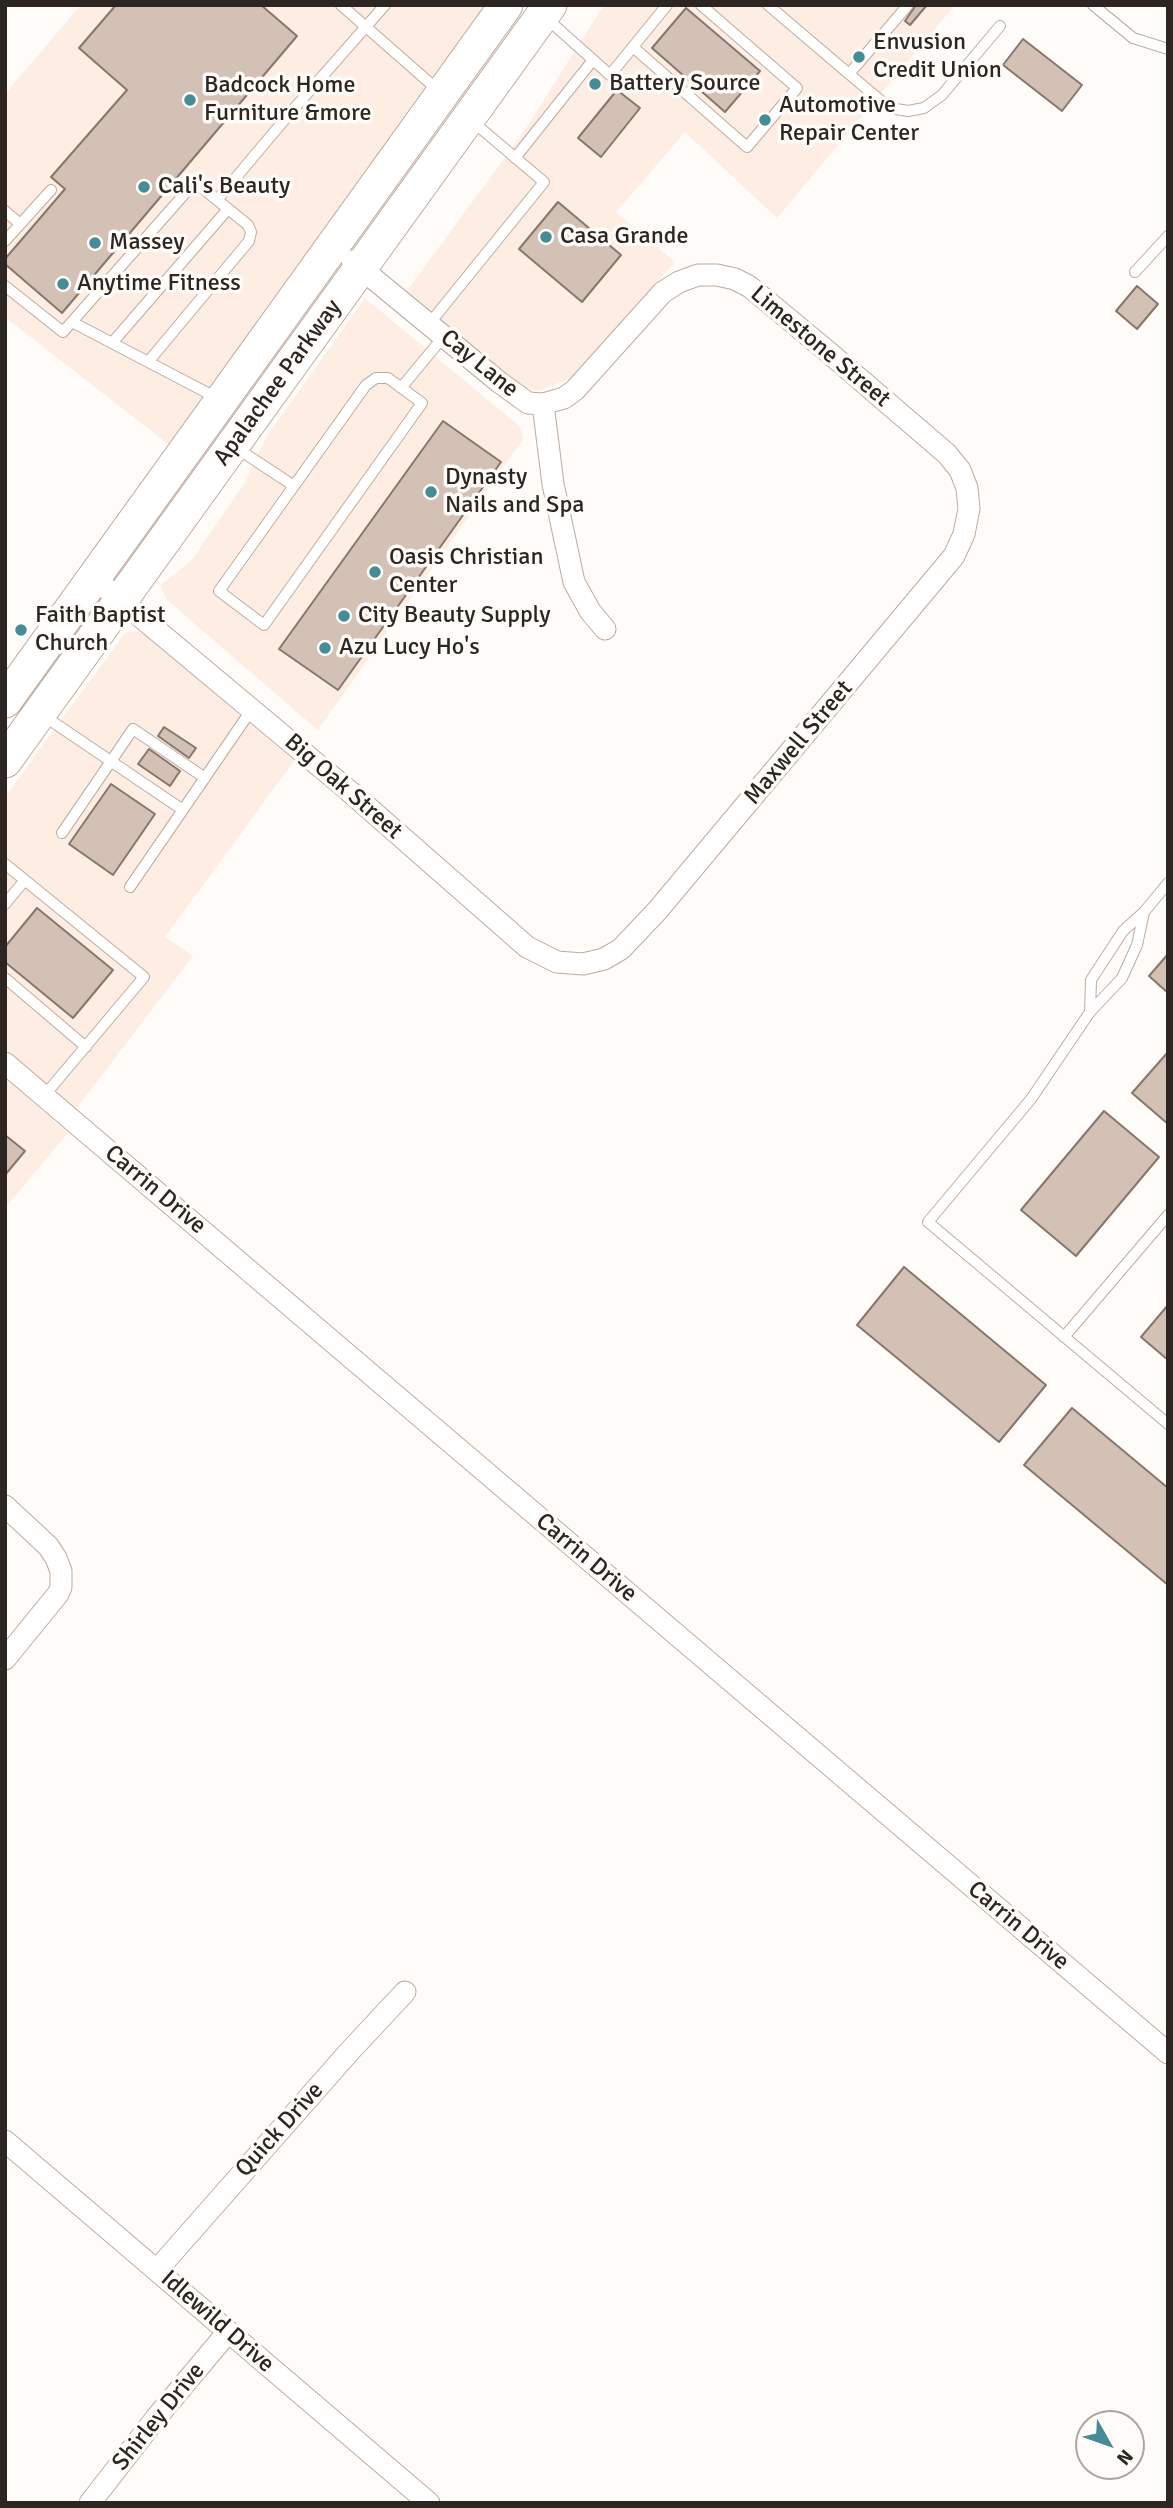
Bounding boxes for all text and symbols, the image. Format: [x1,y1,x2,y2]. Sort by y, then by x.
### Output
place label: Envusion Credit Union [873,29,1002,85]
marker: Envusion Credit Union [851,49,867,65]
place label: Battery Source [609,70,760,98]
place label: Badcock Home Furniture &more [204,72,371,128]
marker: Battery Source [587,76,603,92]
marker: Badcock Home Furniture &more [182,92,198,108]
place label: Automotive Repair Center [779,92,919,148]
marker: Automotive Repair Center [757,112,773,128]
place label: Cali's Beauty [158,173,290,201]
marker: Cali's Beauty [136,179,152,195]
place label: Casa Grande [560,223,689,251]
place label: Massey [109,229,184,257]
marker: Casa Grande [538,229,554,245]
marker: Massey [87,235,103,251]
place label: Anytime Fitness [77,270,241,298]
marker: Anytime Fitness [55,276,71,292]
street label: Limestone Street [744,280,896,414]
street label: Apalachee Parkway [208,294,348,472]
street label: Cay Lane [434,324,524,404]
place label: Dynasty Nails and Spa [445,464,584,520]
marker: Dynasty Nails and Spa [423,484,439,500]
place label: Oasis Christian Center [389,544,544,600]
marker: Oasis Christian Center [367,564,383,580]
place label: Faith Baptist Church [35,602,165,658]
place label: City Beauty Supply [358,602,551,630]
marker: City Beauty Supply [336,608,352,624]
marker: Faith Baptist Church [13,622,29,638]
place label: Azu Lucy Ho's [339,634,480,662]
marker: Azu Lucy Ho's [317,640,333,656]
street label: Maxwell Street [739,675,859,811]
street label: Big Oak Street [278,728,408,846]
street label: Carrin Drive [99,1139,211,1241]
street label: Carrin Drive [530,1507,642,1609]
street label: Carrin Drive [962,1875,1074,1977]
street label: Quick Drive [230,2077,330,2183]
street label: Idlewild Drive [154,2265,280,2379]
street label: Shirley Drive [107,2357,211,2477]
north arrow [1075,2410,1145,2480]
text: N [1111,2444,1138,2470]

